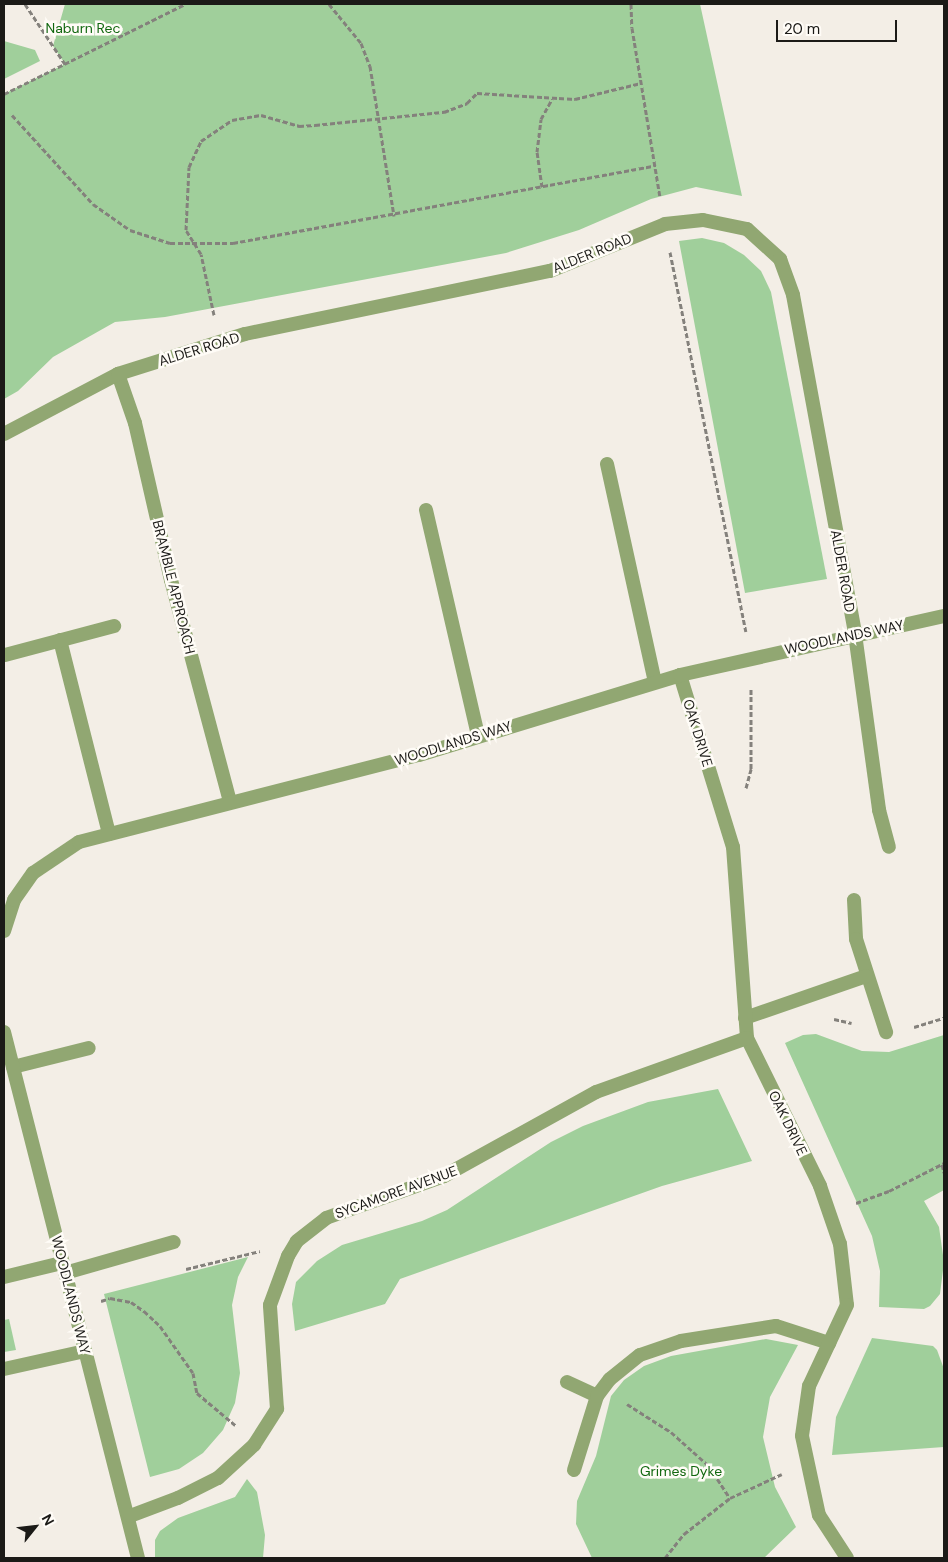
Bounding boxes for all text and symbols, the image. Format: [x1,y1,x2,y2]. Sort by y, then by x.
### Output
scale bar [778,10,899,42]
text: 20 m [784,19,820,39]
park label: Naburn Rec [46,20,120,36]
street label: ALDER ROAD [550,230,634,276]
street label: ALDER ROAD [157,329,241,369]
street label: BRAMBLE APPROACH [149,518,199,656]
street label: ALDER ROAD [827,528,859,614]
street label: WOODLANDS WAY [783,616,905,658]
street label: OAK DRIVE [680,697,716,769]
street label: WOODLANDS WAY [393,717,513,769]
street label: OAK DRIVE [765,1088,811,1158]
street label: SYCAMORE AVENUE [333,1162,459,1222]
street label: WOODLANDS WAY [48,1234,94,1356]
park label: Grimes Dyke [640,1463,722,1479]
north arrow [10,1502,60,1552]
text: N [38,1511,58,1529]

